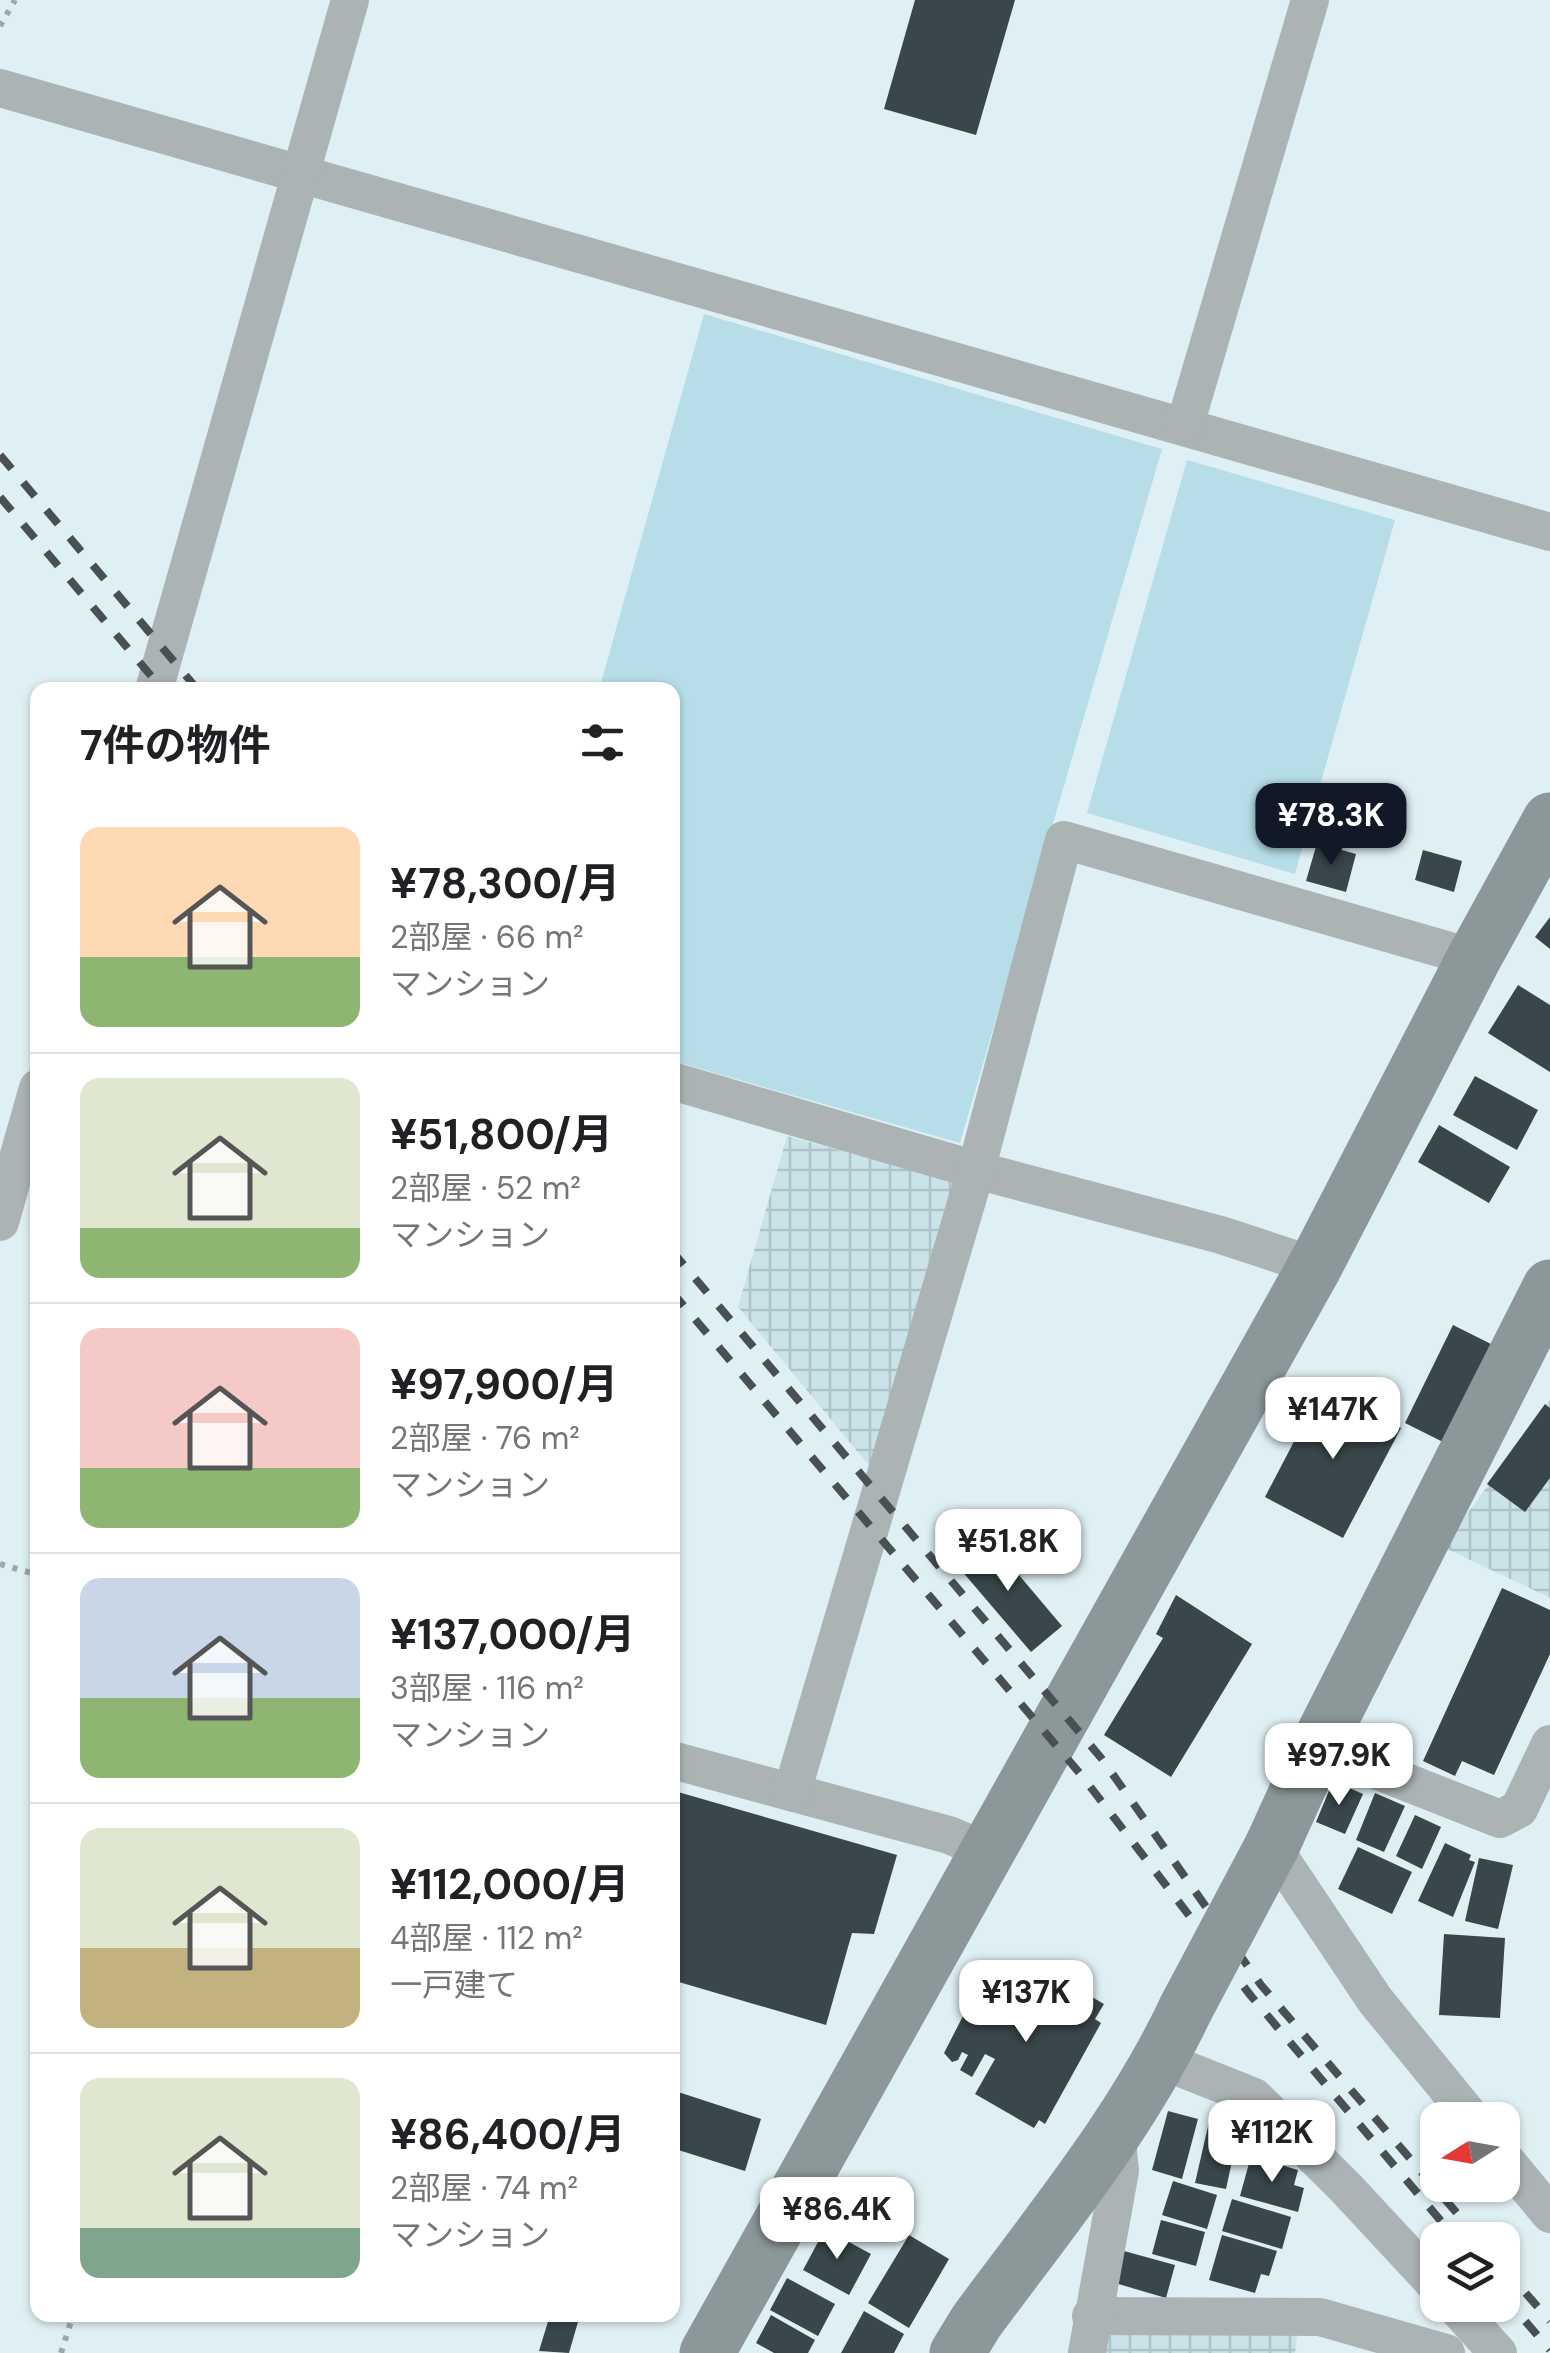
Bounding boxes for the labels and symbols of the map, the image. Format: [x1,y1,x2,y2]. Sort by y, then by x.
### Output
pin: ¥78.3K [1250,783,1412,868]
pin: ¥147K [1263,1377,1403,1462]
pin: ¥51.8K [927,1509,1089,1594]
pin: ¥97.9K [1258,1723,1420,1808]
pin: ¥137K [956,1960,1096,2045]
pin: ¥112K [1202,2100,1342,2185]
north arrow [1420,2102,1520,2202]
pin: ¥86.4K [756,2177,918,2262]

